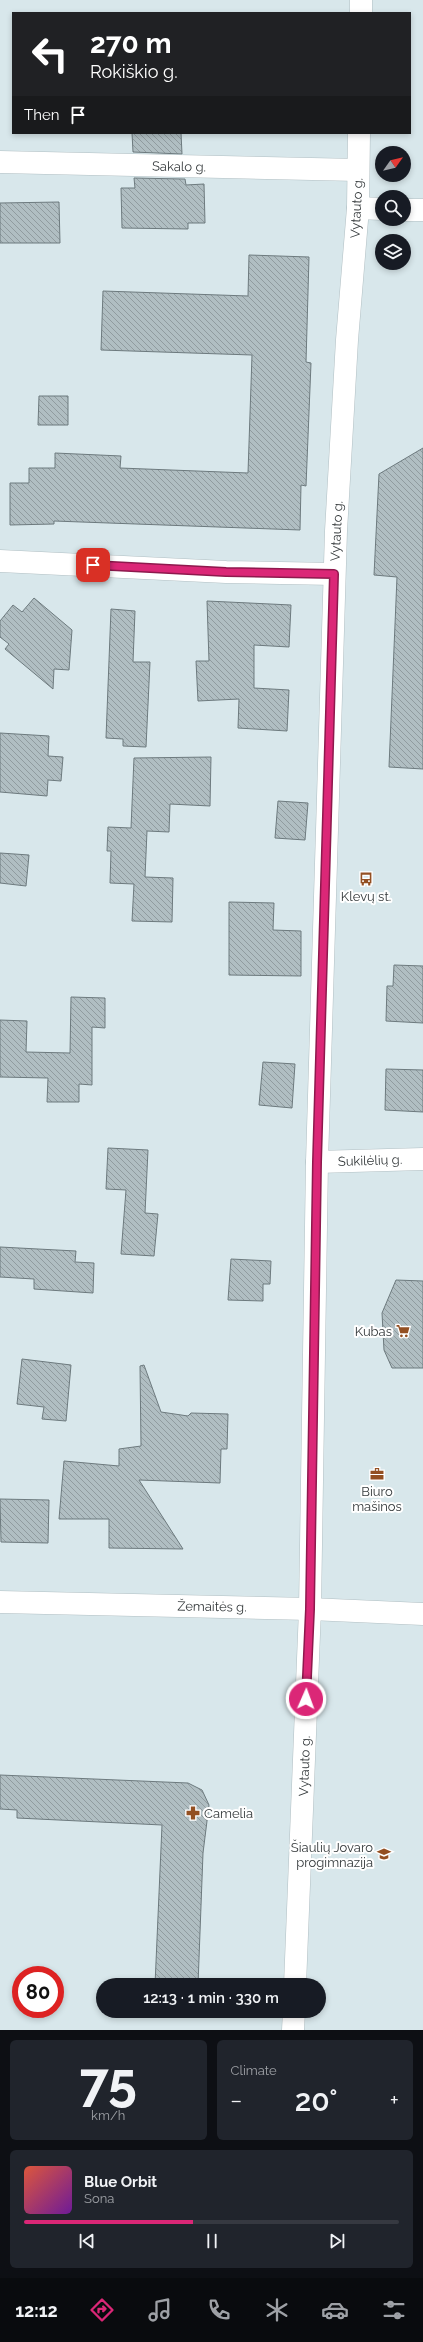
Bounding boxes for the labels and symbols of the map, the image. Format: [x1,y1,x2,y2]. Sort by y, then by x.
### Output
north arrow [375,146,411,182]
street label: Sakalo g. [152,159,206,174]
street label: Vytauto g. [347,177,366,239]
street label: Vytauto g. [327,500,346,562]
pin [76,548,110,582]
bus stop icon: Klevų st. [358,871,374,887]
place label: Klevų st. [341,889,391,904]
street label: Sukilėlių g. [338,1152,402,1169]
supermarket icon: Kubas [395,1323,411,1339]
place label: Kubas [355,1324,392,1339]
office icon: Biuro mašinos [369,1466,385,1482]
place label: Biuro mašinos [352,1484,402,1514]
street label: Žemaitės g. [177,1598,247,1615]
position arrow [285,1678,327,1720]
street label: Vytauto g. [296,1735,313,1797]
pharmacy icon: Camelia [185,1805,201,1821]
place label: Camelia [204,1806,253,1821]
place label: Šiaulių Jovaro progimnazija [291,1839,373,1870]
school or university icon: Šiaulių Jovaro progimnazija [376,1846,392,1862]
speed limit sign: 80 [12,1966,64,2018]

